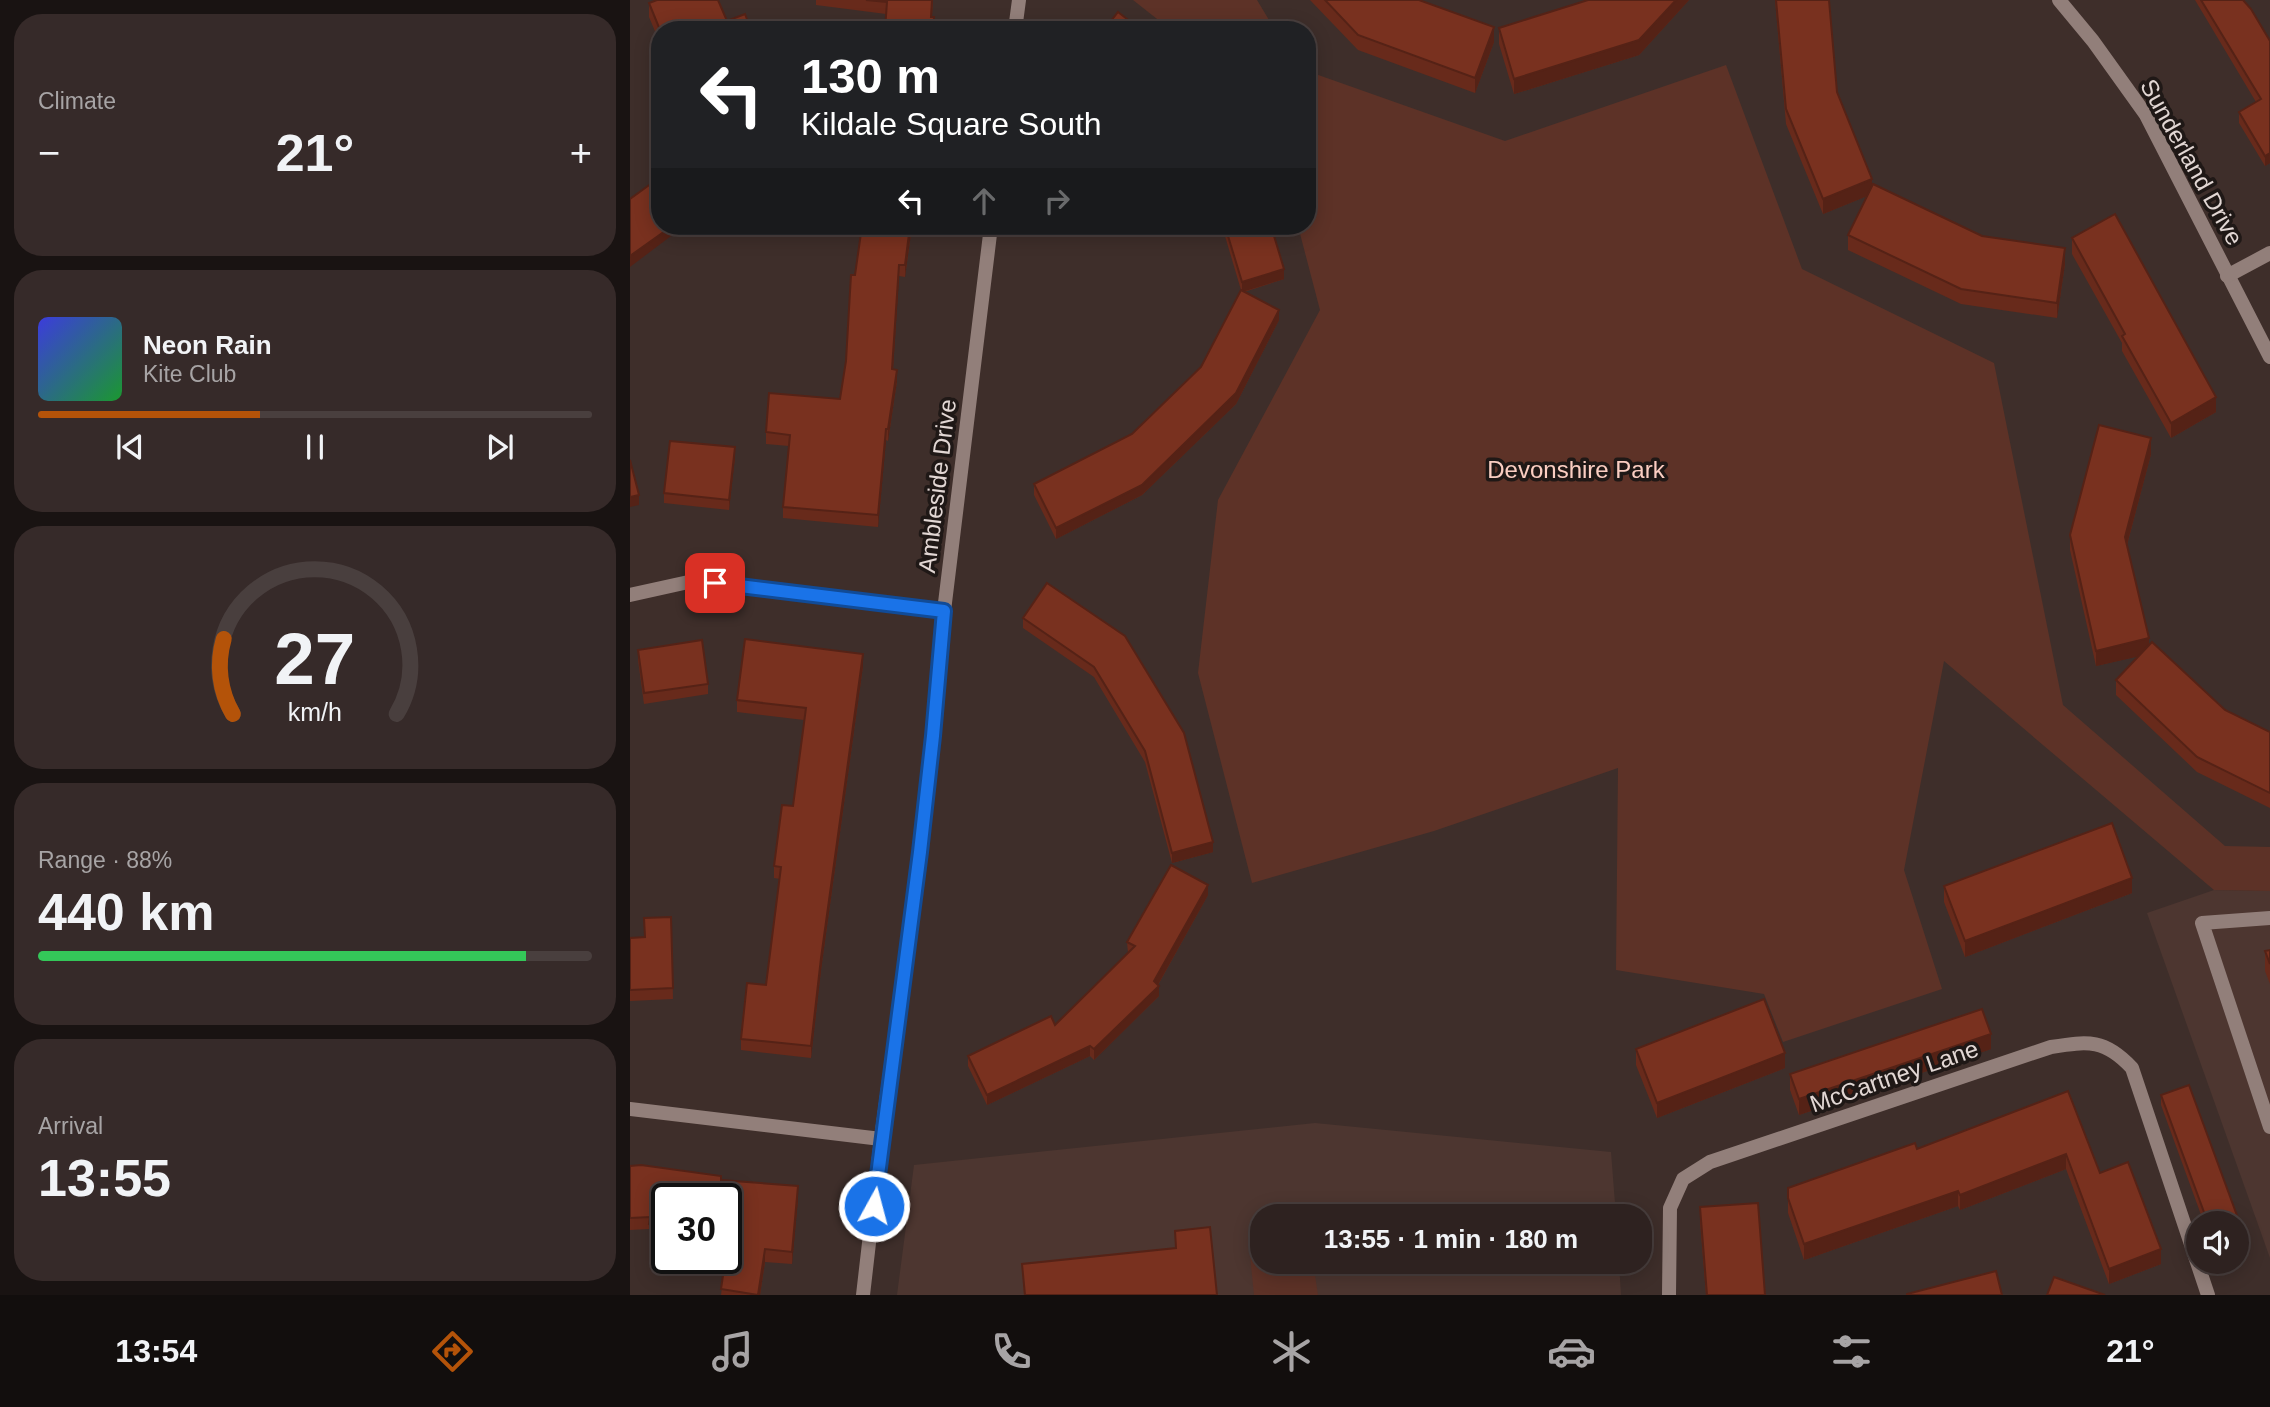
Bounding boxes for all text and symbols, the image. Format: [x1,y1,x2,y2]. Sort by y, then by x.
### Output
icon: left [686,49,777,140]
text: 130 m [801,49,940,103]
street label: Sunderland Drive [2135,74,2249,250]
text: Climate [38,88,116,114]
text: Kildale Square South [801,106,1102,142]
text: 21° [276,124,354,182]
text: − [38,132,60,174]
text: + [570,132,592,174]
icon: left [892,182,930,220]
icon: ahead [965,182,1003,220]
icon: right [1038,182,1076,220]
text: Neon Rain [143,330,272,360]
text: Kite Club [143,361,236,387]
street label: Ambleside Drive [913,398,961,574]
icon: previous [111,428,149,466]
icon: pause [296,428,334,466]
icon: next [481,428,519,466]
park label: Devonshire Park [1487,456,1666,483]
pin [685,553,745,613]
icon: arrive [696,564,734,602]
text: 27 [275,618,355,699]
text: km/h [288,697,342,725]
text: Range · 88% [38,847,172,873]
text: 440 km [38,883,214,941]
street label: McCartney Lane [1806,1035,1982,1117]
text: Arrival [38,1113,103,1139]
text: 13:55 [38,1149,171,1207]
position arrow [837,1169,911,1243]
speed limit sign: 30 [651,1183,742,1274]
map controls [2186,1211,2249,1274]
button: sound [2186,1211,2249,1274]
text: 13:55 · 1 min · 180 m [1324,1224,1578,1254]
icon: directions [428,1327,477,1376]
icon: music [708,1327,757,1376]
icon: phone [987,1327,1036,1376]
icon: climate [1267,1327,1316,1376]
icon: car [1547,1327,1596,1376]
icon: filters [1827,1327,1876,1376]
text: 13:54 [115,1333,197,1369]
text: 21° [2106,1333,2155,1369]

